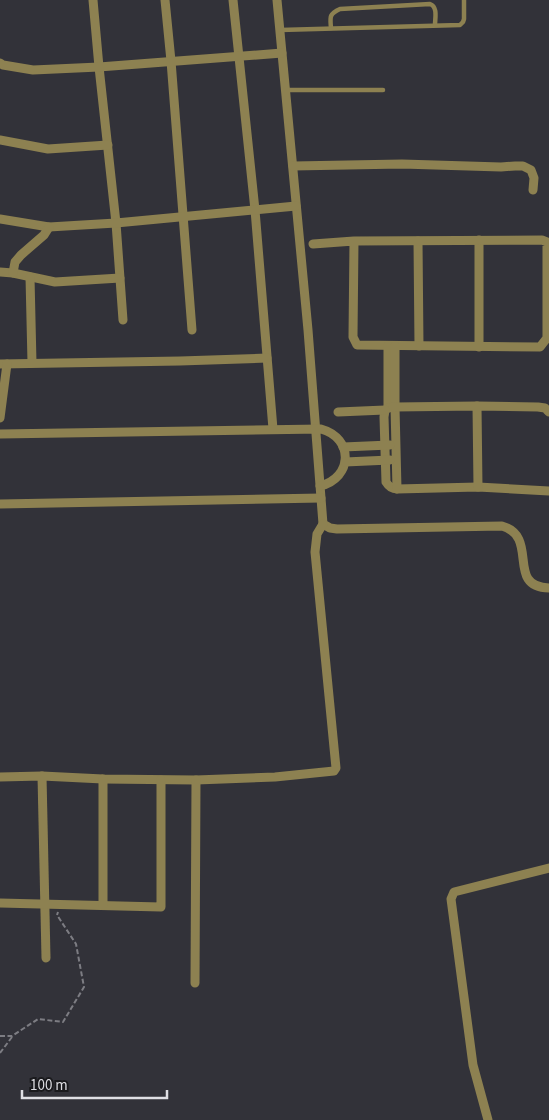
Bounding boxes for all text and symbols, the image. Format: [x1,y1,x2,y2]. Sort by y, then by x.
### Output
scale bar [22,1068,168,1100]
text: 100 m [30,1075,68,1096]

